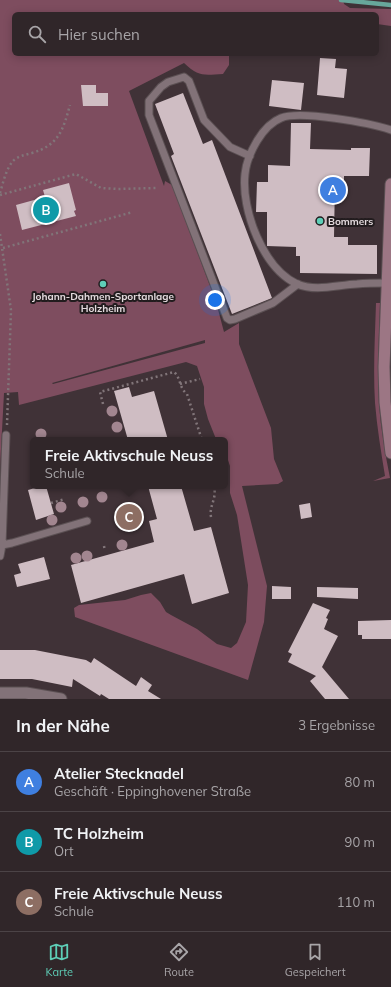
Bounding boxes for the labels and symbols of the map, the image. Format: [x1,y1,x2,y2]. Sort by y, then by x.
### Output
pin: A [320,175,346,205]
pin: B [33,195,59,225]
place label: Bommers [328,215,373,228]
marker: Bommers [315,216,325,226]
marker: Johann-Dahmen-Sportanlage Holzheim [98,279,108,289]
place label: Johann-Dahmen-Sportanlage Holzheim [32,290,175,315]
your location [205,290,225,310]
pin: C [116,502,142,532]

